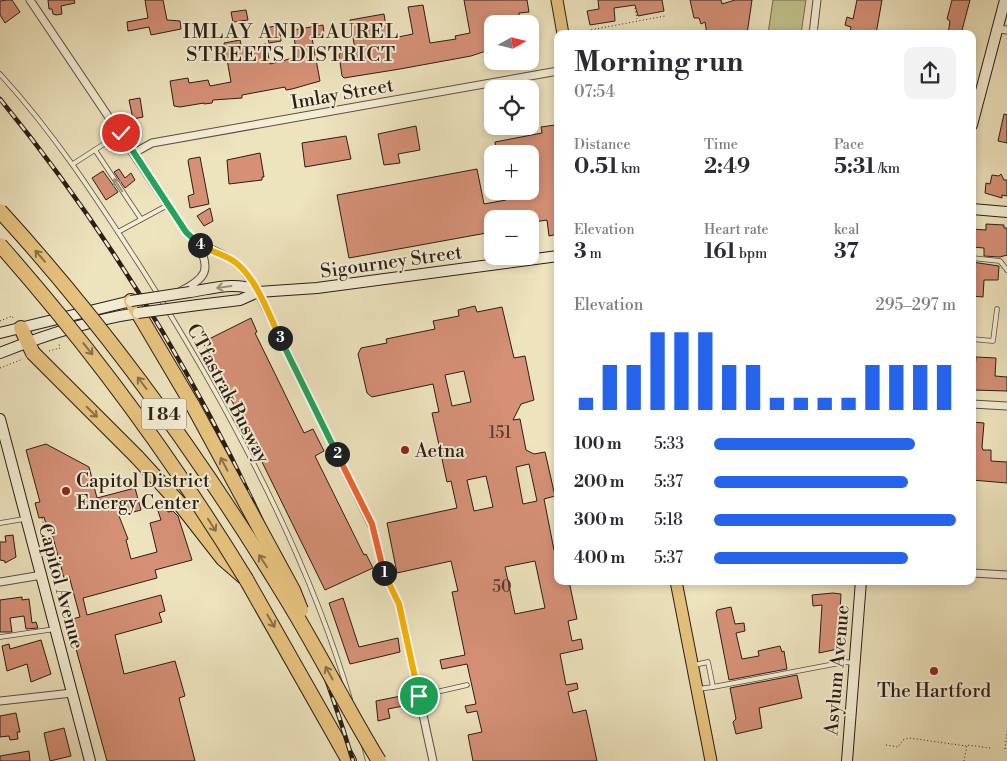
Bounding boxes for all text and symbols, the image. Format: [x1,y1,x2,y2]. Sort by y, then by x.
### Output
north arrow [484,15,539,70]
map controls [484,15,539,265]
district label: IMLAY AND LAUREL STREETS DISTRICT [183,20,399,68]
text: Morning run [574,45,743,80]
button: share [904,47,956,99]
street label: Imlay Street [289,73,396,115]
button: locate [484,80,539,135]
text: 07:54 [574,82,615,102]
pin [100,112,142,154]
icon: check [107,119,135,147]
text: Distance [574,136,631,154]
text: Time [704,136,738,154]
text: Pace [834,136,864,154]
button: + [484,145,539,200]
text: 0.51 [574,154,618,180]
text: 2:49 [704,154,750,180]
text: 5:31 [834,154,875,180]
text: km [618,160,641,178]
text: /km [875,160,900,178]
one-way arrow [113,178,123,192]
button: − [484,210,539,265]
text: Elevation [574,221,635,239]
text: Heart rate [704,221,769,239]
text: kcal [834,221,859,239]
pin: 4 [188,232,212,258]
text: 4 [196,236,205,254]
text: 3 [574,239,587,265]
text: 161 [704,239,736,265]
text: 37 [834,239,859,265]
street label: Sigourney Street [319,240,464,284]
text: m [587,245,602,263]
text: bpm [736,245,767,263]
one-way arrow [34,250,46,263]
one-way arrow [217,282,233,292]
text: Elevation [574,295,643,315]
text: 295–297 m [876,295,956,315]
street label: CTfastrak Busway [181,320,275,468]
pin: 3 [268,326,292,350]
text: 3 [276,329,285,347]
one-way arrow [82,343,93,356]
one-way arrow [137,376,147,390]
road number: I 84 [142,398,186,429]
one-way arrow [86,406,98,418]
house number: 151 [489,423,511,443]
text: 100 m [574,434,622,454]
text: 5:33 [654,434,684,454]
place label: Aetna [414,439,465,463]
pin: 2 [324,442,350,466]
marker: Aetna [399,444,411,456]
text: 2 [333,445,342,463]
one-way arrow [218,457,228,471]
place label: Capitol District Energy Center [76,469,210,515]
text: 200 m [574,472,624,492]
text: 5:37 [654,472,683,492]
marker: Capitol District Energy Center [60,485,72,497]
text: 300 m [574,510,624,530]
text: 5:18 [654,510,683,530]
one-way arrow [207,517,217,531]
street label: Capitol Avenue [33,521,89,652]
text: 400 m [574,548,625,568]
text: 5:37 [654,548,683,568]
one-way arrow [257,554,267,568]
pin: 1 [372,560,396,586]
text: 1 [381,564,388,582]
house number: 50 [492,577,512,597]
street label: Asylum Avenue [819,604,855,737]
one-way arrow [266,614,276,629]
marker: The Hartford [928,665,940,677]
one-way arrow [324,666,333,681]
pin [398,675,440,717]
place label: The Hartford [877,679,991,703]
icon: arrive [405,682,433,710]

